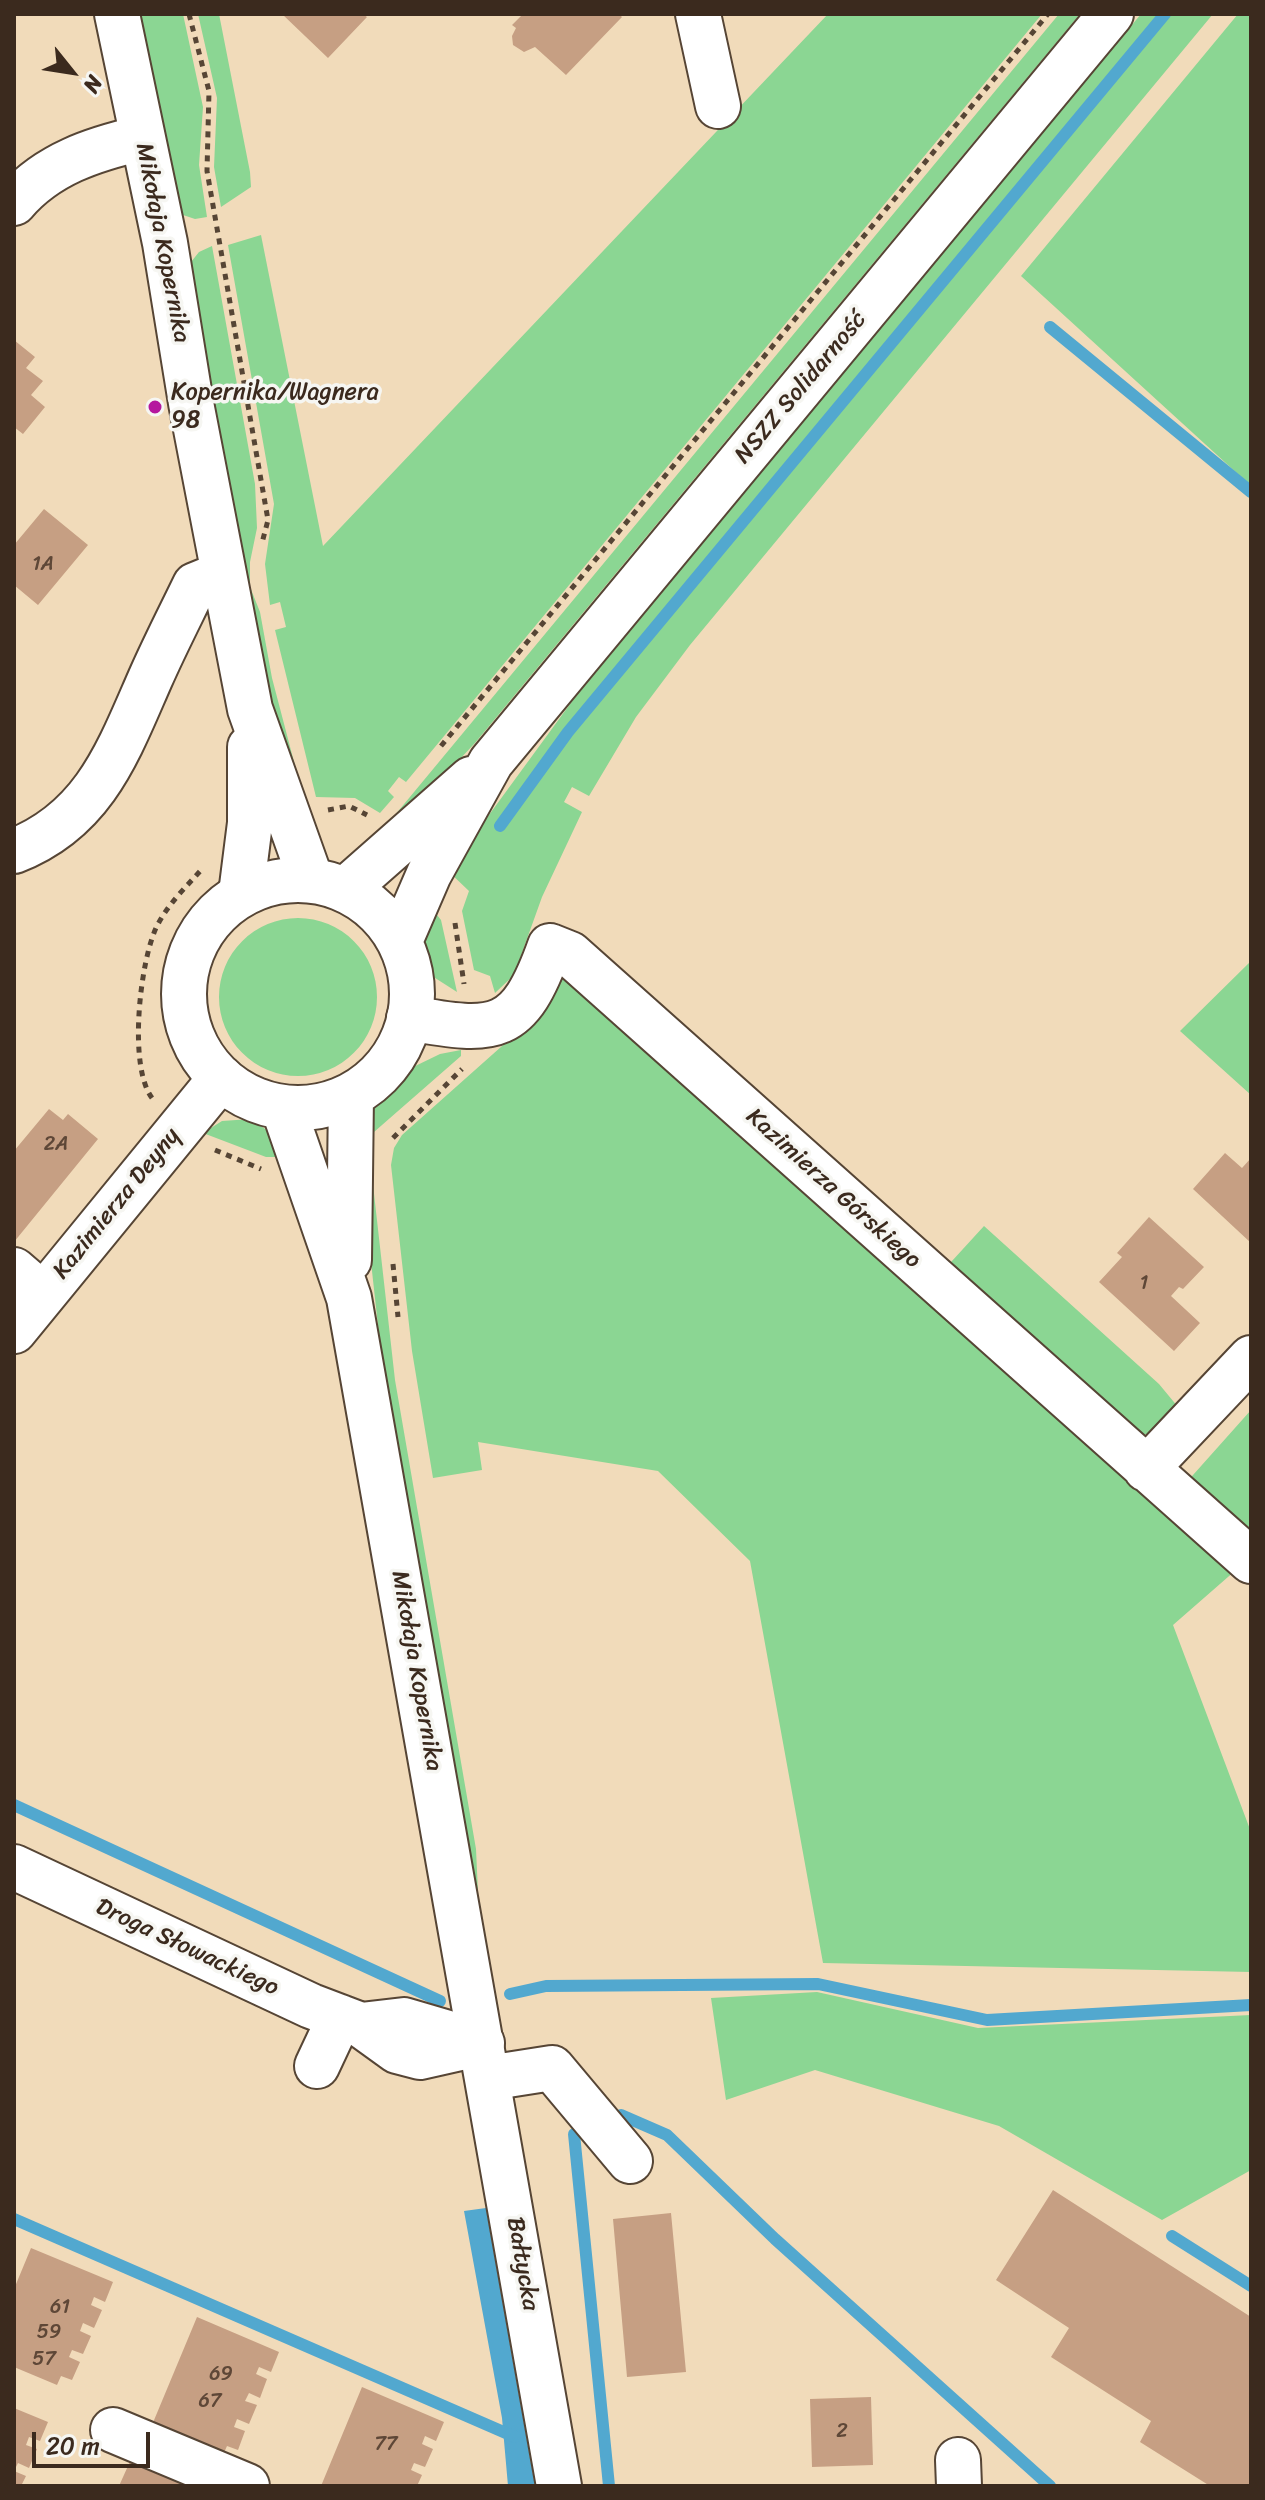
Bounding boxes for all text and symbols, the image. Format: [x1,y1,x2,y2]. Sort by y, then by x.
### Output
north arrow [32,32,112,112]
text: N [73,68,114,101]
street label: Mikołaja Kopernika [128,141,196,345]
street label: NSZZ Solidarność [729,306,873,470]
place label: Kopernika/Wagnera 98 [171,379,379,435]
marker: Kopernika/Wagnera 98 [146,398,164,416]
house number: 1A [32,553,54,577]
street label: Kazimierza Górskiego [740,1103,926,1275]
street label: Kazimierza Deyny [47,1123,187,1285]
house number: 2A [44,1133,68,1157]
house number: 1 [1140,1272,1148,1296]
street label: Mikołaja Kopernika [384,1568,448,1774]
street label: Droga Słowackiego [91,1893,283,2003]
street label: Bałtycka [500,2215,544,2313]
house number: 61 [50,2296,70,2320]
house number: 59 [37,2321,61,2345]
house number: 57 [32,2348,56,2372]
house number: 69 [209,2363,233,2387]
house number: 67 [199,2390,221,2414]
scale bar [36,2416,154,2466]
house number: 2 [836,2420,848,2444]
text: 20 m [46,2425,100,2467]
house number: 77 [375,2433,397,2457]

